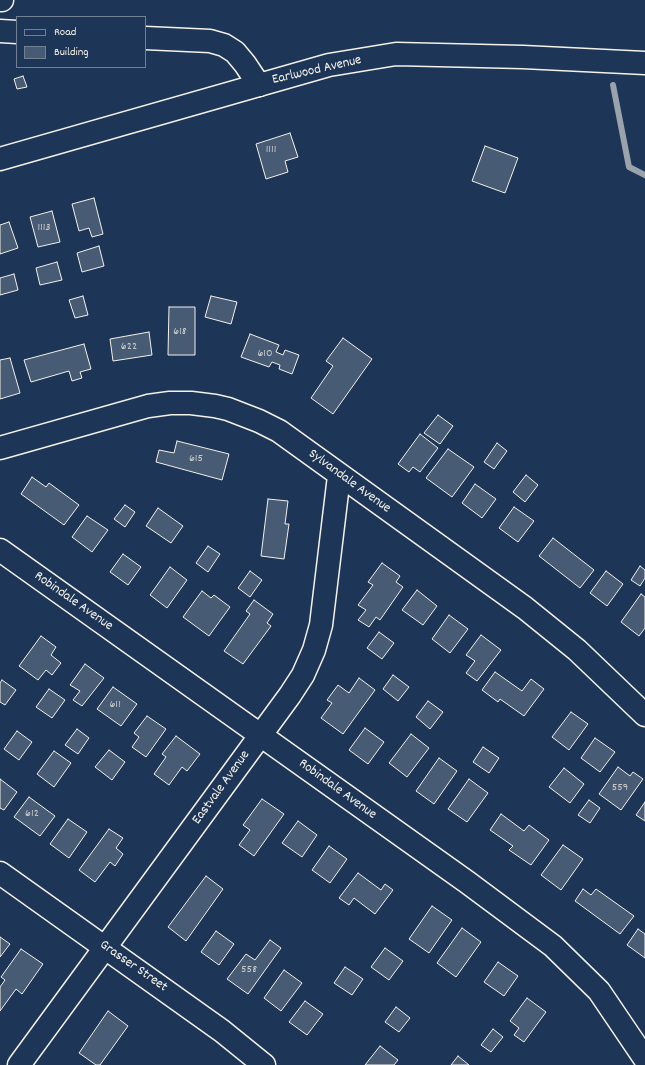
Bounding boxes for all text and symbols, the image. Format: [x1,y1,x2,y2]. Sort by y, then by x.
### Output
legend [16,16,146,68]
text: Road [54,24,76,41]
text: Building [54,44,89,61]
street label: Earlwood Avenue [271,53,363,89]
house number: 1111 [266,143,276,157]
house number: 1113 [37,221,51,235]
house number: 618 [173,325,187,339]
house number: 622 [121,340,137,354]
house number: 610 [257,347,273,361]
street label: Sylvandale Avenue [304,446,394,518]
house number: 615 [189,452,203,466]
street label: Robindale Avenue [30,569,116,635]
house number: 611 [109,698,121,712]
street label: Eastvale Avenue [190,748,254,828]
street label: Robindale Avenue [295,756,379,824]
house number: 559 [612,781,628,795]
house number: 612 [25,807,39,821]
street label: Grasser Street [96,937,170,997]
house number: 558 [241,963,257,977]

